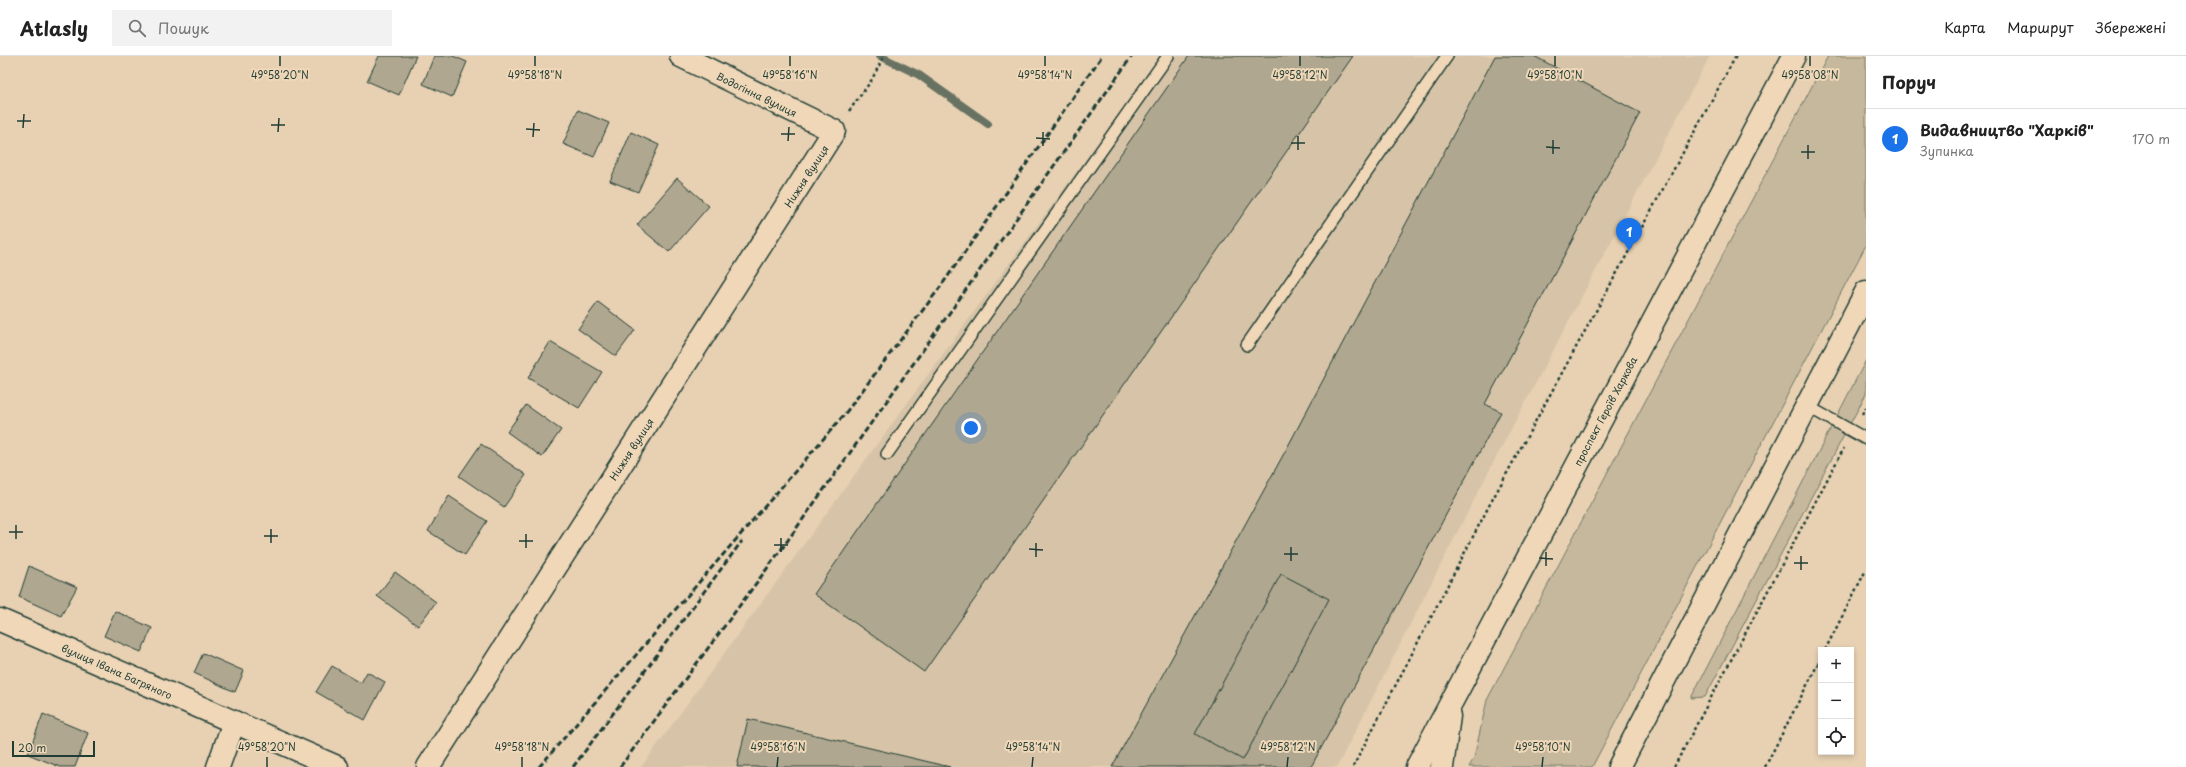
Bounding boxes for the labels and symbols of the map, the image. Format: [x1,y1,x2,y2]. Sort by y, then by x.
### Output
text: 49°58'20"N [251,67,309,82]
text: 49°58'18"N [508,67,562,82]
text: 49°58'16"N [762,67,818,82]
text: 49°58'14"N [1018,67,1072,82]
text: 49°58'12"N [1272,67,1328,82]
text: 49°58'10"N [1527,67,1583,82]
text: 49°58'08"N [1781,67,1839,82]
street label: Водогінна вулиця [714,68,800,120]
street label: Нижня вулиця [780,142,832,210]
pin: 1 [1616,218,1642,251]
street label: проспект Героїв Харкова [1570,353,1641,468]
street label: Нижня вулиця [605,415,657,483]
your location [961,418,981,438]
street label: вулиця Івана Багряного [59,640,175,702]
scale bar [12,739,95,758]
text: 49°58'20"N [238,739,296,754]
text: 49°58'18"N [495,739,549,754]
text: 49°58'16"N [750,739,806,754]
text: 49°58'14"N [1006,739,1060,754]
text: 49°58'12"N [1260,739,1316,754]
text: 49°58'10"N [1515,739,1571,754]

